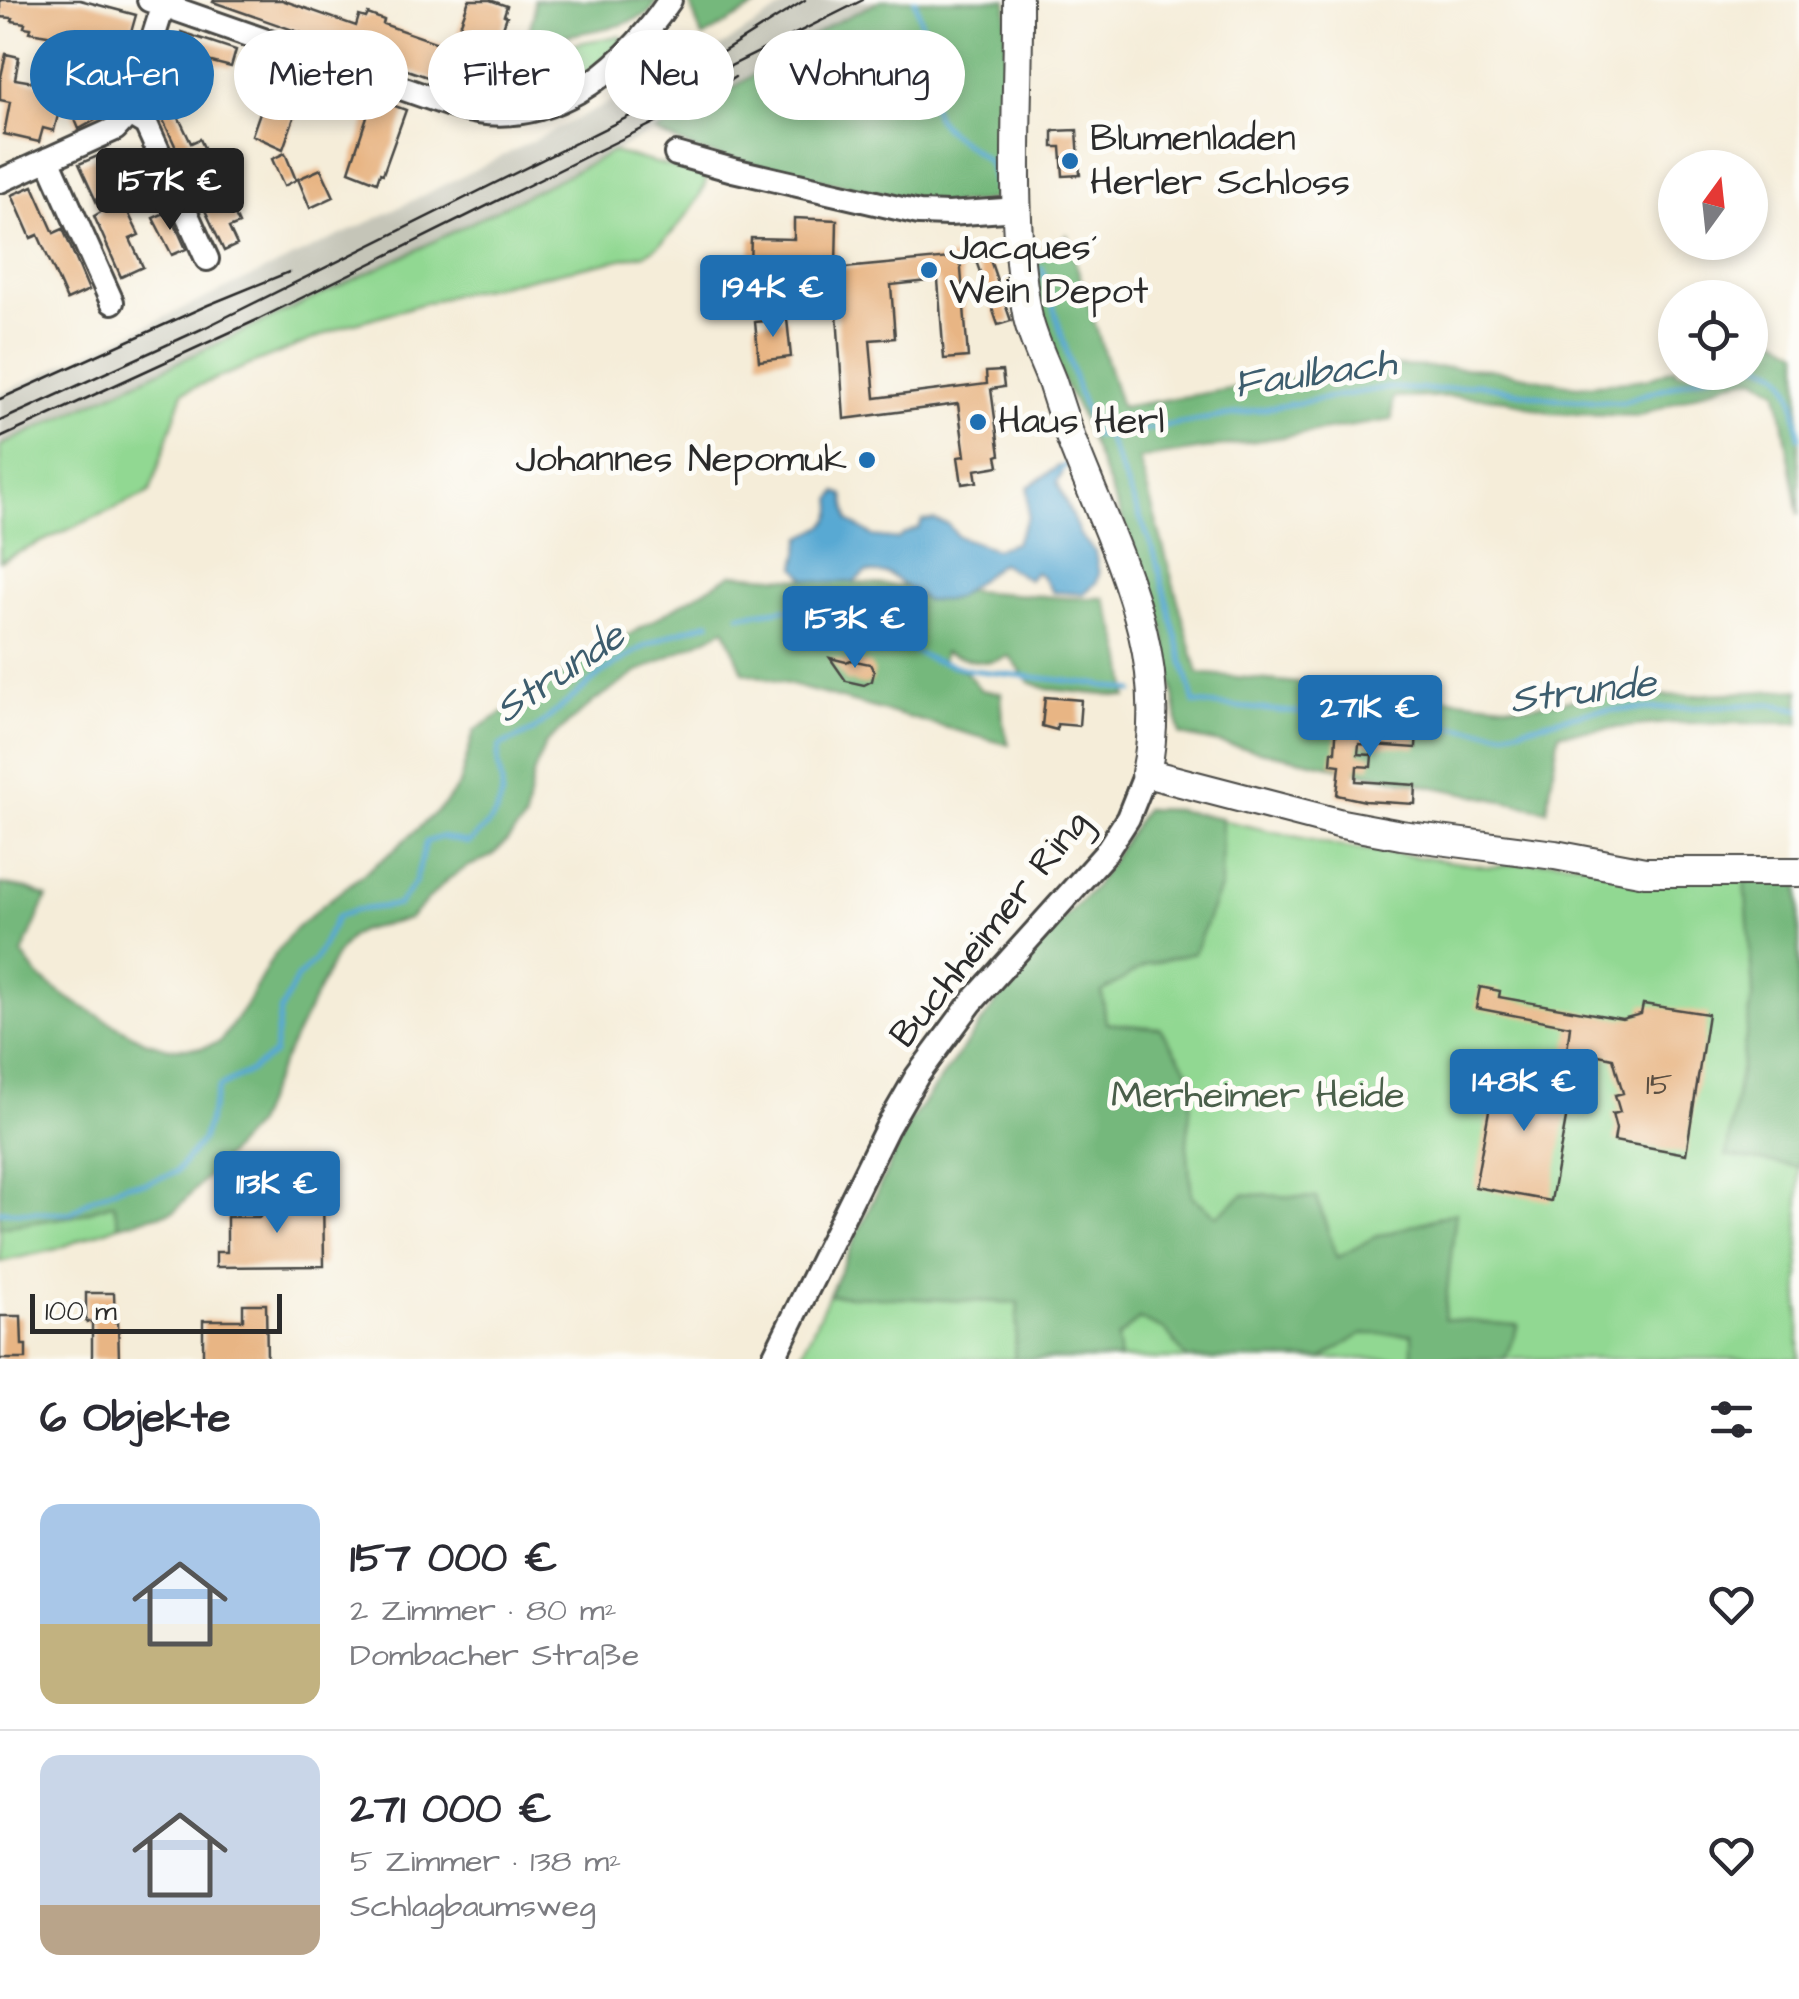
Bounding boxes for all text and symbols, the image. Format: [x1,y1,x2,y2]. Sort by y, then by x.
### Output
chip: Kaufen [30,30,214,120]
chip: Mieten [234,30,408,120]
chip: Filter [428,30,585,120]
chip: Neu [605,30,734,120]
chip: Wohnung [754,30,965,120]
place label: Blumenladen Herler Schloss [1090,113,1350,209]
pin: 157K € [89,148,251,233]
marker: Blumenladen Herler Schloss [1059,150,1081,172]
north arrow [1658,150,1768,260]
map controls [1658,150,1768,390]
text: 157K € [118,158,222,203]
place label: Jacques´ Wein Depot [949,222,1148,318]
pin: 194K € [692,255,854,340]
marker: Jacques´ Wein Depot [918,259,940,281]
text: 194K € [722,265,824,310]
button: locate [1658,280,1768,390]
water label: Faulbach [1231,335,1401,413]
place label: Haus Herl [998,396,1164,448]
marker: Haus Herl [967,411,989,433]
place label: Johannes Nepomuk [515,434,847,486]
marker: Johannes Nepomuk [856,449,878,471]
pin: 153K € [774,586,936,671]
text: 153K € [805,596,905,641]
water label: Strunde [484,608,638,737]
water label: Strunde [1507,655,1661,728]
pin: 271K € [1289,675,1451,760]
text: 271K € [1320,685,1420,730]
street label: Buchheimer Ring [878,799,1102,1059]
pin: 148K € [1443,1049,1605,1134]
text: 148K € [1472,1059,1576,1104]
house number: 15 [1646,1062,1673,1107]
park label: Merheimer Heide [1111,1070,1405,1122]
pin: 113K € [196,1151,358,1236]
text: 113K € [236,1161,318,1206]
scale bar [30,1289,282,1334]
text: 100 m [45,1292,117,1331]
text: 6 Objekte [40,1390,231,1448]
icon: filters [1704,1392,1759,1447]
text: 157 000 € [350,1530,557,1588]
icon: home [120,1544,240,1664]
icon: heart [1704,1577,1759,1632]
text: 2 Zimmer · 80 m² [350,1588,617,1633]
text: Dombacher Straße [350,1633,639,1678]
text: 271 000 € [350,1781,552,1839]
icon: home [120,1795,240,1915]
icon: heart [1704,1828,1759,1883]
text: 5 Zimmer · 138 m² [350,1839,621,1884]
text: Schlagbaumsweg [350,1884,596,1929]

